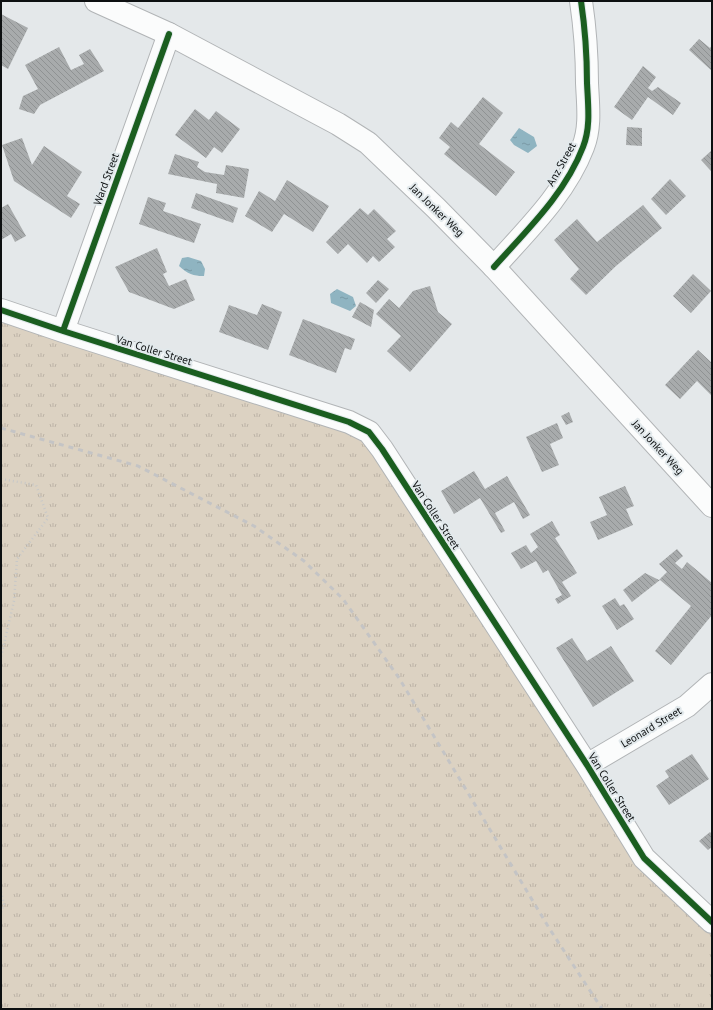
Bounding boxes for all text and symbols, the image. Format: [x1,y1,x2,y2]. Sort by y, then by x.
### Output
street label: Anz Street [543,139,579,188]
street label: Ward Street [90,151,122,207]
street label: Jan Jonker Weg [406,180,467,239]
street label: Van Coller Street [113,332,194,368]
street label: Jan Jonker Weg [628,416,687,477]
street label: Van Coller Street [408,477,463,552]
street label: Leonard Street [618,703,684,751]
street label: Van Coller Street [585,749,639,824]

